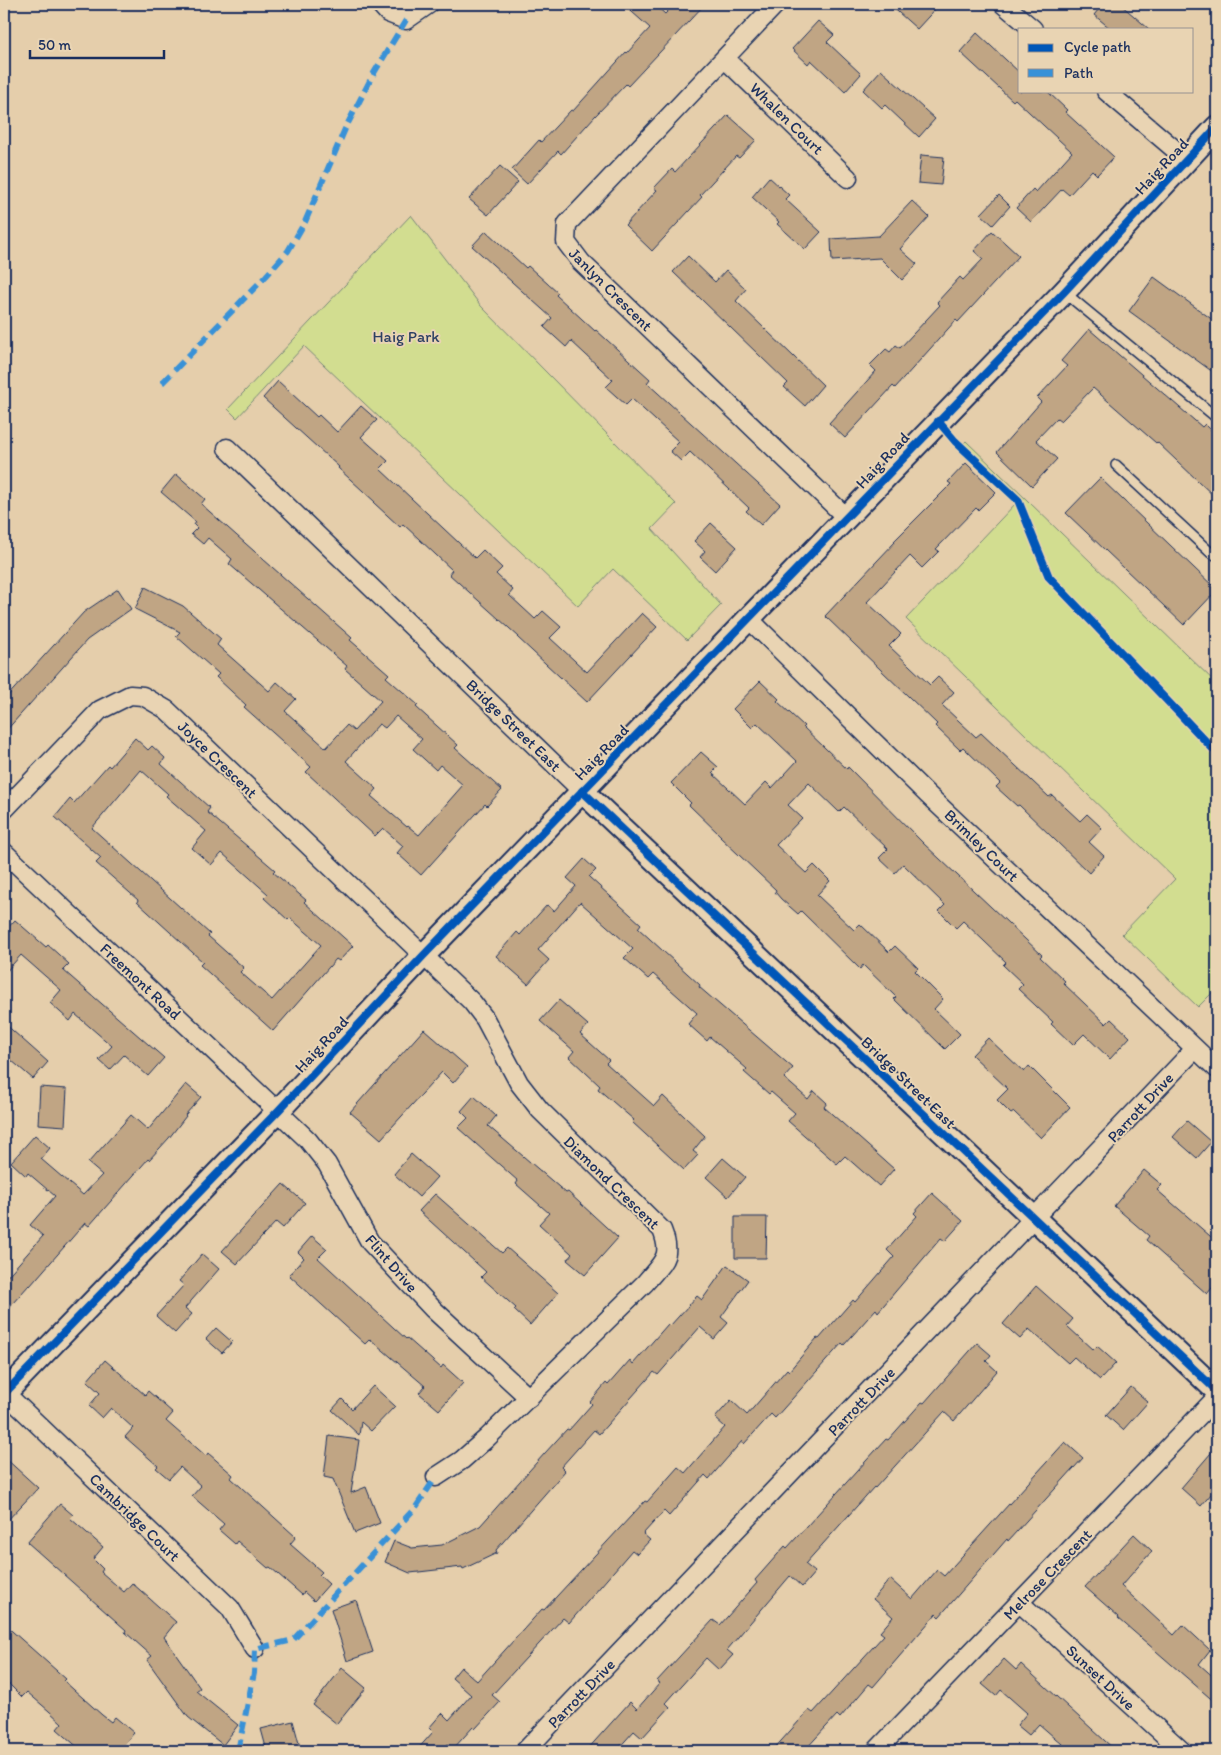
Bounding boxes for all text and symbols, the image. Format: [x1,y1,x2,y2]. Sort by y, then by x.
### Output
scale bar [30,28,164,60]
legend [1018,28,1194,92]
text: 50 m [38,36,71,54]
text: Cycle path [1064,38,1131,56]
text: Path [1064,64,1093,82]
street label: Whalen Court [746,79,827,158]
street label: Haig Road [1130,134,1193,199]
street label: Janlyn Crescent [565,244,656,335]
park label: Haig Park [372,327,440,346]
street label: Haig Road [851,428,914,493]
street label: Bridge Street East [462,675,565,775]
street label: Joyce Crescent [174,717,261,802]
street label: Haig Road [570,720,633,784]
street label: Brimley Court [940,805,1023,886]
street label: Freemont Road [96,939,185,1024]
street label: Haig Road [290,1012,353,1077]
street label: Bridge Street East [857,1032,960,1132]
street label: Parrott Drive [1103,1068,1177,1146]
street label: Diamond Crescent [560,1132,664,1233]
street label: Flint Drive [361,1230,422,1296]
street label: Parrott Drive [824,1363,899,1440]
street label: Cambridge Court [85,1469,184,1565]
street label: Melrose Crescent [999,1525,1095,1624]
street label: Sunset Drive [1062,1641,1139,1714]
street label: Parrott Drive [544,1655,619,1732]

